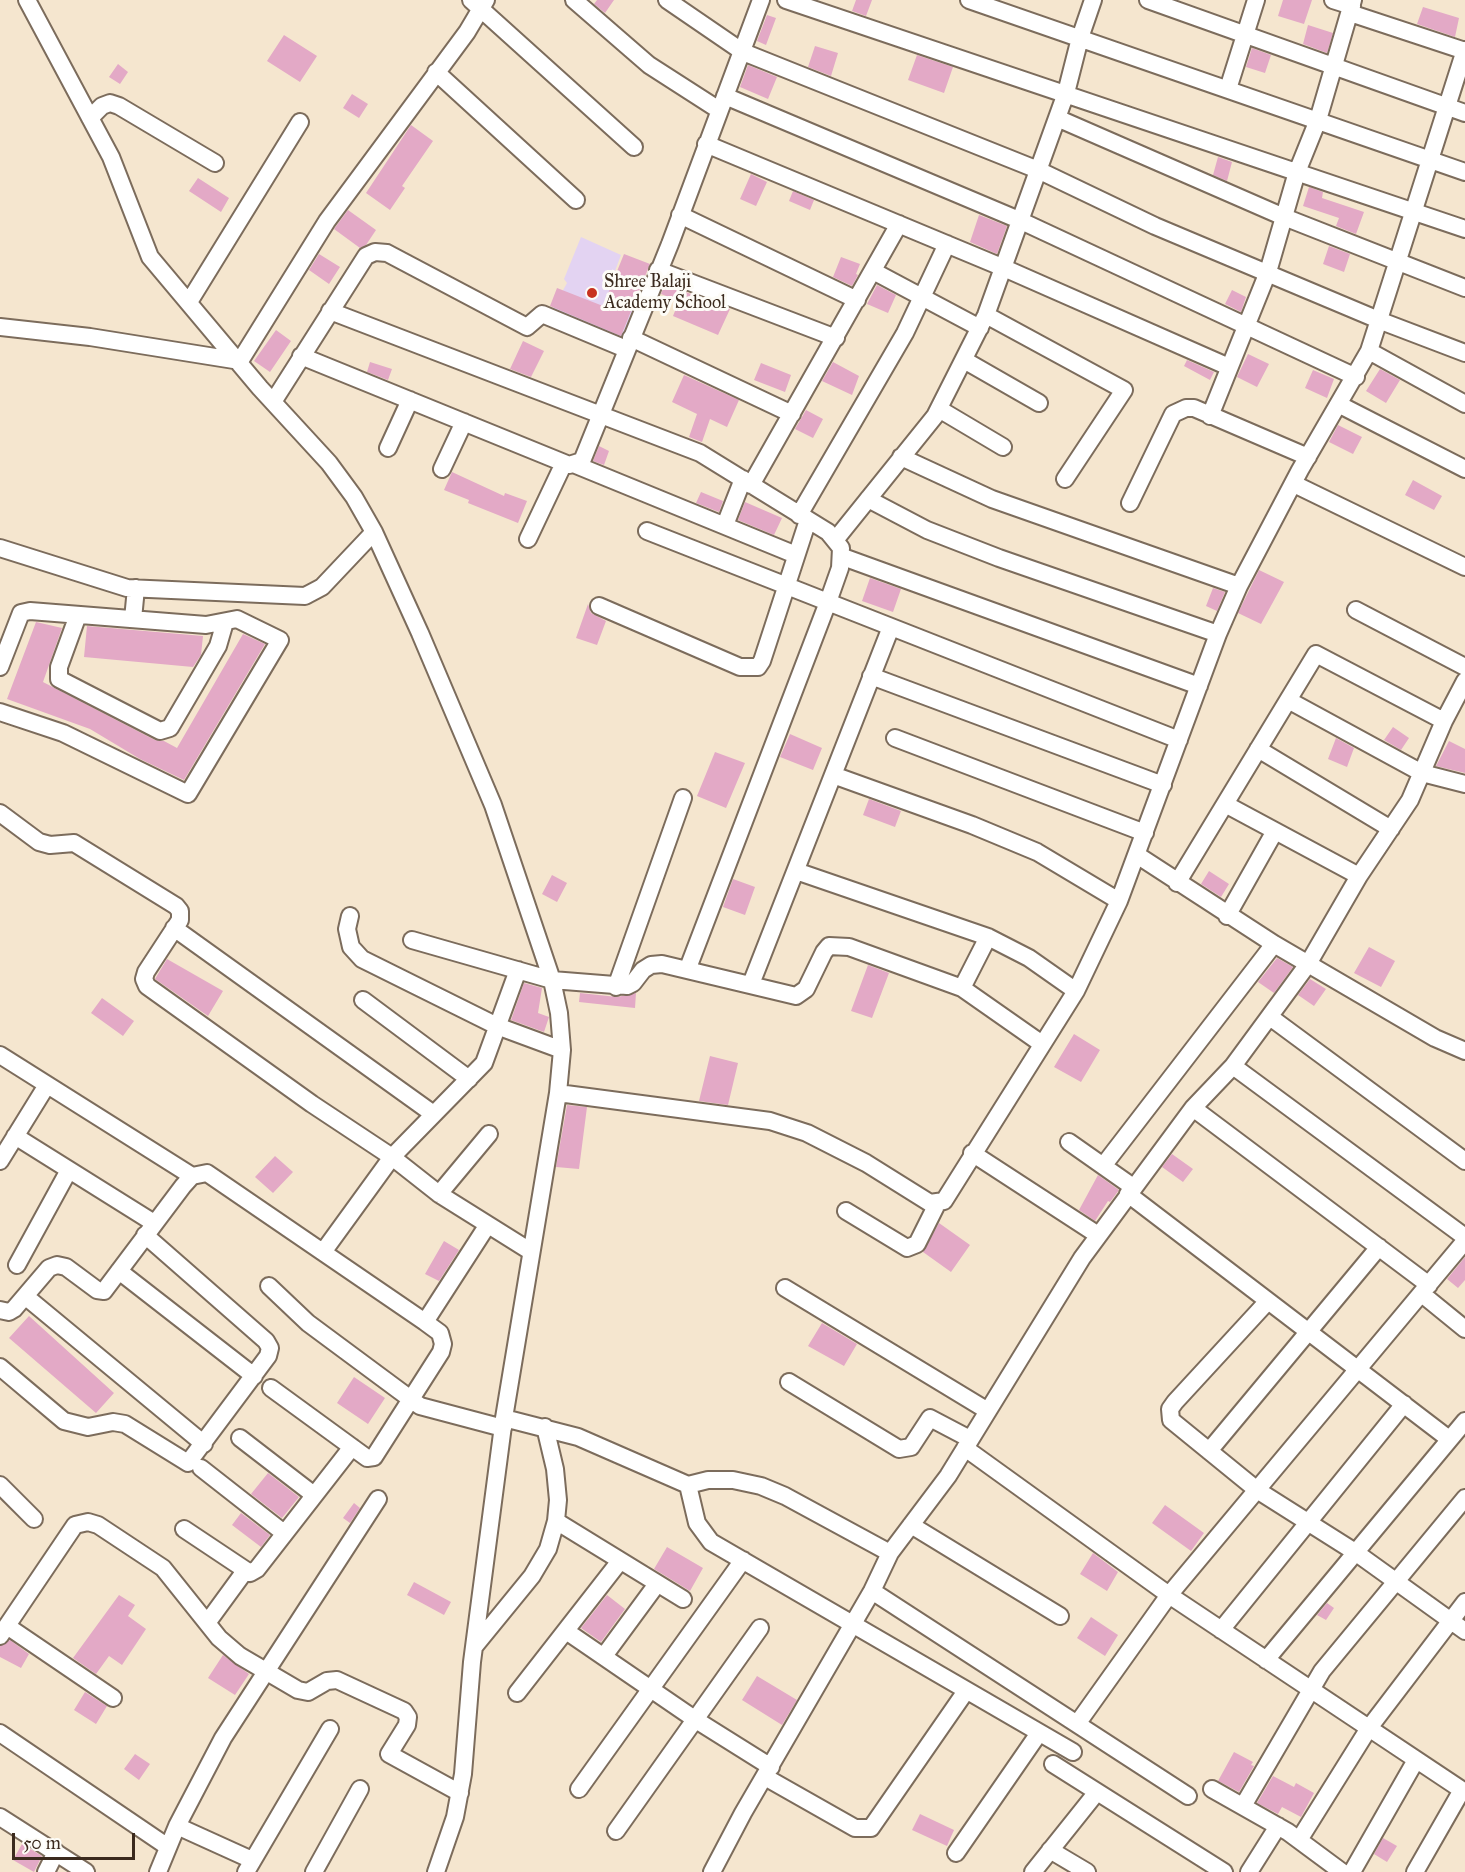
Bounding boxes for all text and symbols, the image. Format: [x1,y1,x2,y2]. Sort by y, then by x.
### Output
place label: Shree Balaji Academy School [604,272,726,314]
marker: Shree Balaji Academy School [585,286,599,300]
scale bar [15,1821,138,1859]
text: 50 m [23,1832,61,1854]

